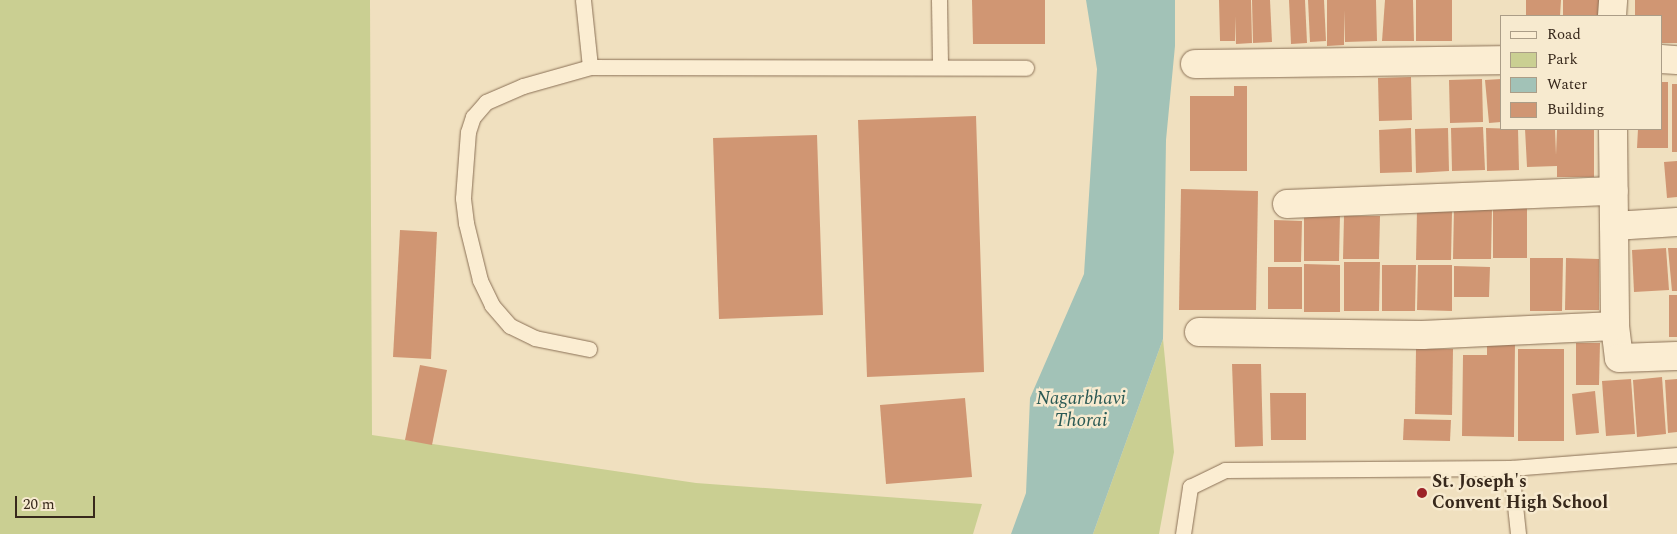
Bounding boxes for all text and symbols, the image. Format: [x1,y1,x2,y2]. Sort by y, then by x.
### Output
legend [1500,15,1662,130]
text: Road [1547,23,1581,46]
text: Park [1547,48,1578,71]
text: Water [1547,73,1587,96]
text: Building [1547,98,1604,121]
water label: Nagarbhavi Thorai [1036,388,1126,432]
place label: St. Joseph's Convent High School [1432,472,1608,514]
scale bar [18,486,98,518]
marker: St. Joseph's Convent High School [1416,487,1428,499]
text: 20 m [23,493,55,516]

